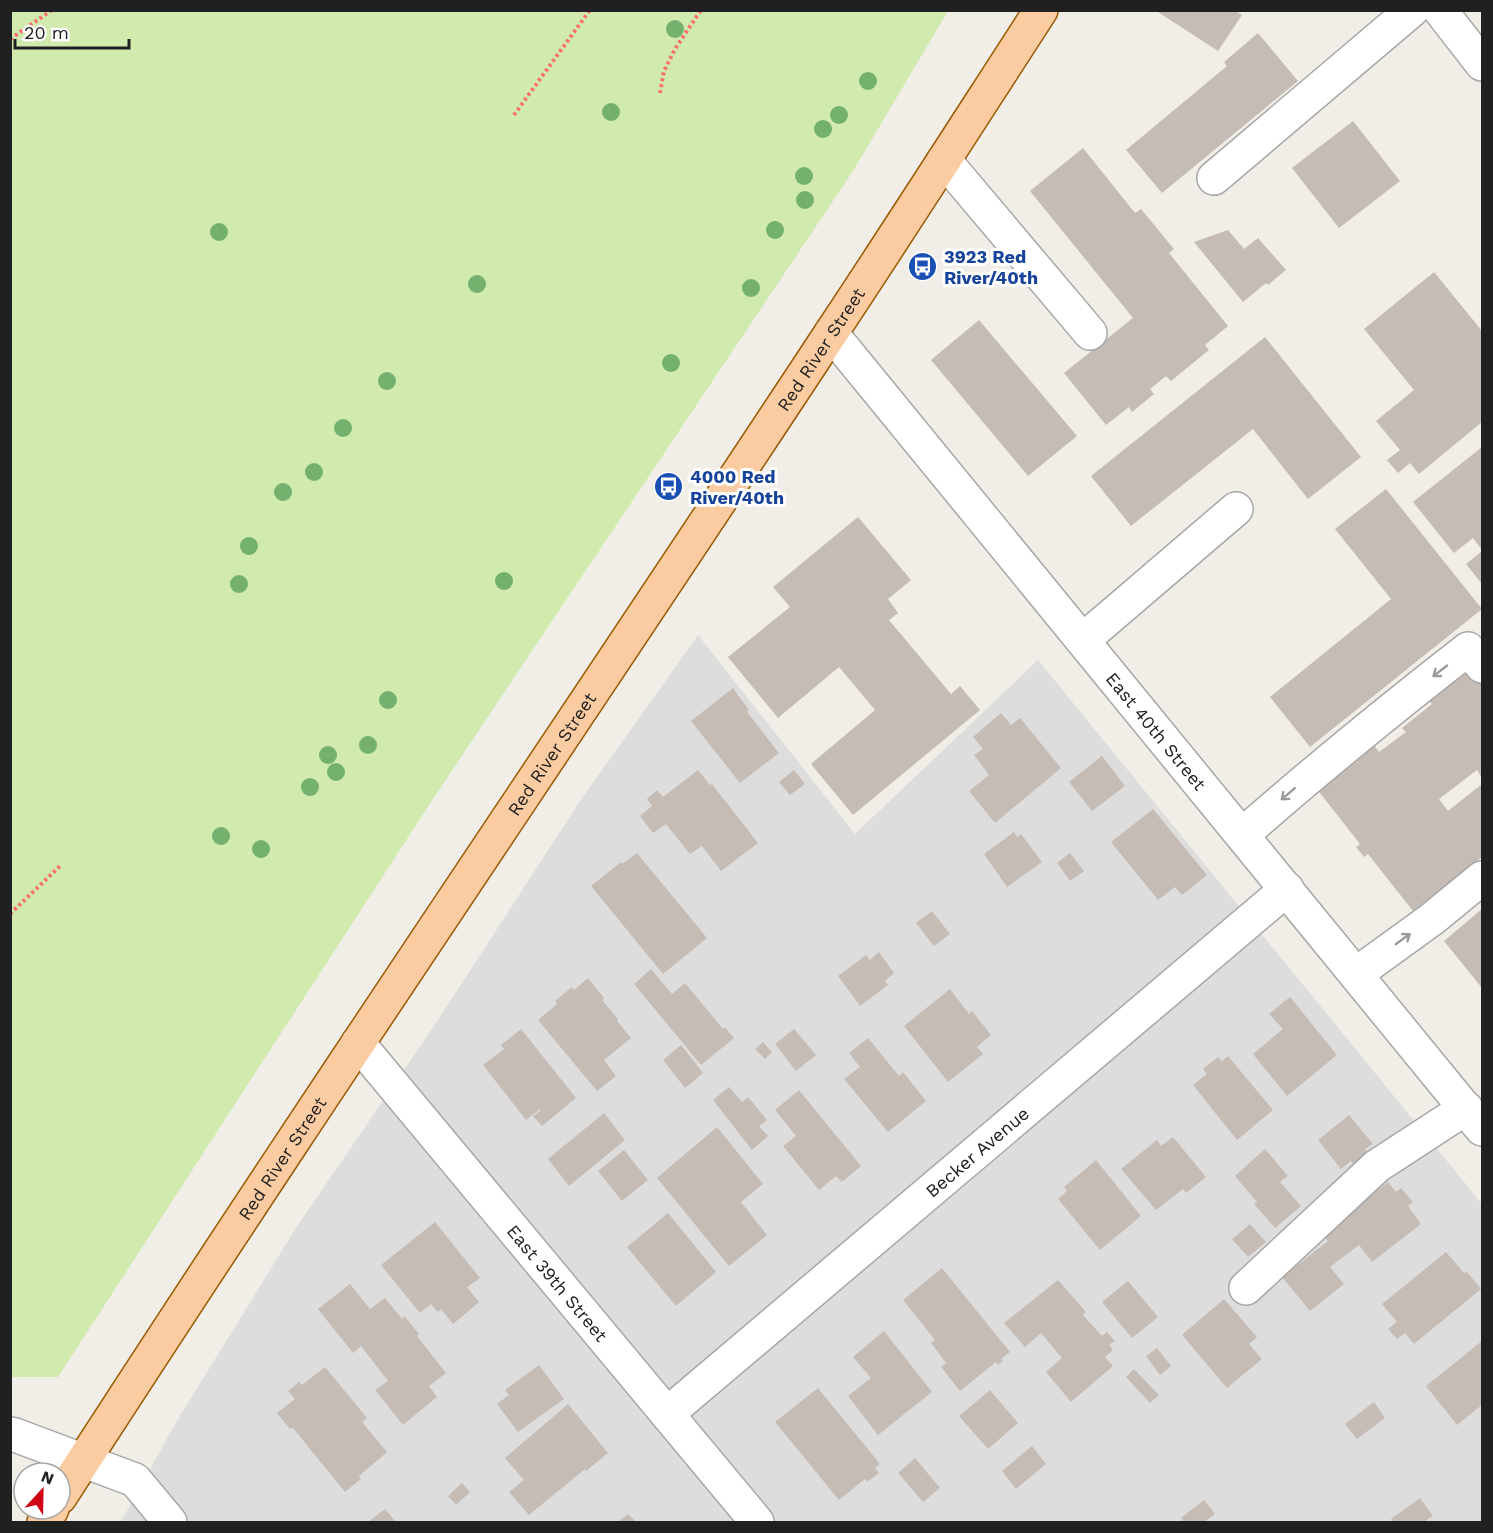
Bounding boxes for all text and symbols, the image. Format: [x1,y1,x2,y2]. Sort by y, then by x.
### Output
scale bar [15,12,129,50]
text: 20 m [24,22,69,43]
place label: 3923 Red River/40th [944,246,1038,288]
bus stop icon: 3923 Red River/40th [907,250,939,282]
street label: Red River Street [772,283,869,415]
place label: 4000 Red River/40th [690,466,784,508]
bus stop icon: 4000 Red River/40th [653,470,685,502]
one-way arrow [1432,665,1448,677]
street label: East 40th Street [1102,668,1211,794]
street label: Red River Street [503,688,600,819]
one-way arrow [1281,787,1296,801]
one-way arrow [1395,933,1411,945]
street label: Red River Street [233,1092,330,1224]
street label: Becker Avenue [921,1102,1033,1201]
street label: East 39th Street [503,1220,613,1346]
north arrow [12,1461,72,1521]
text: N [38,1467,56,1489]

